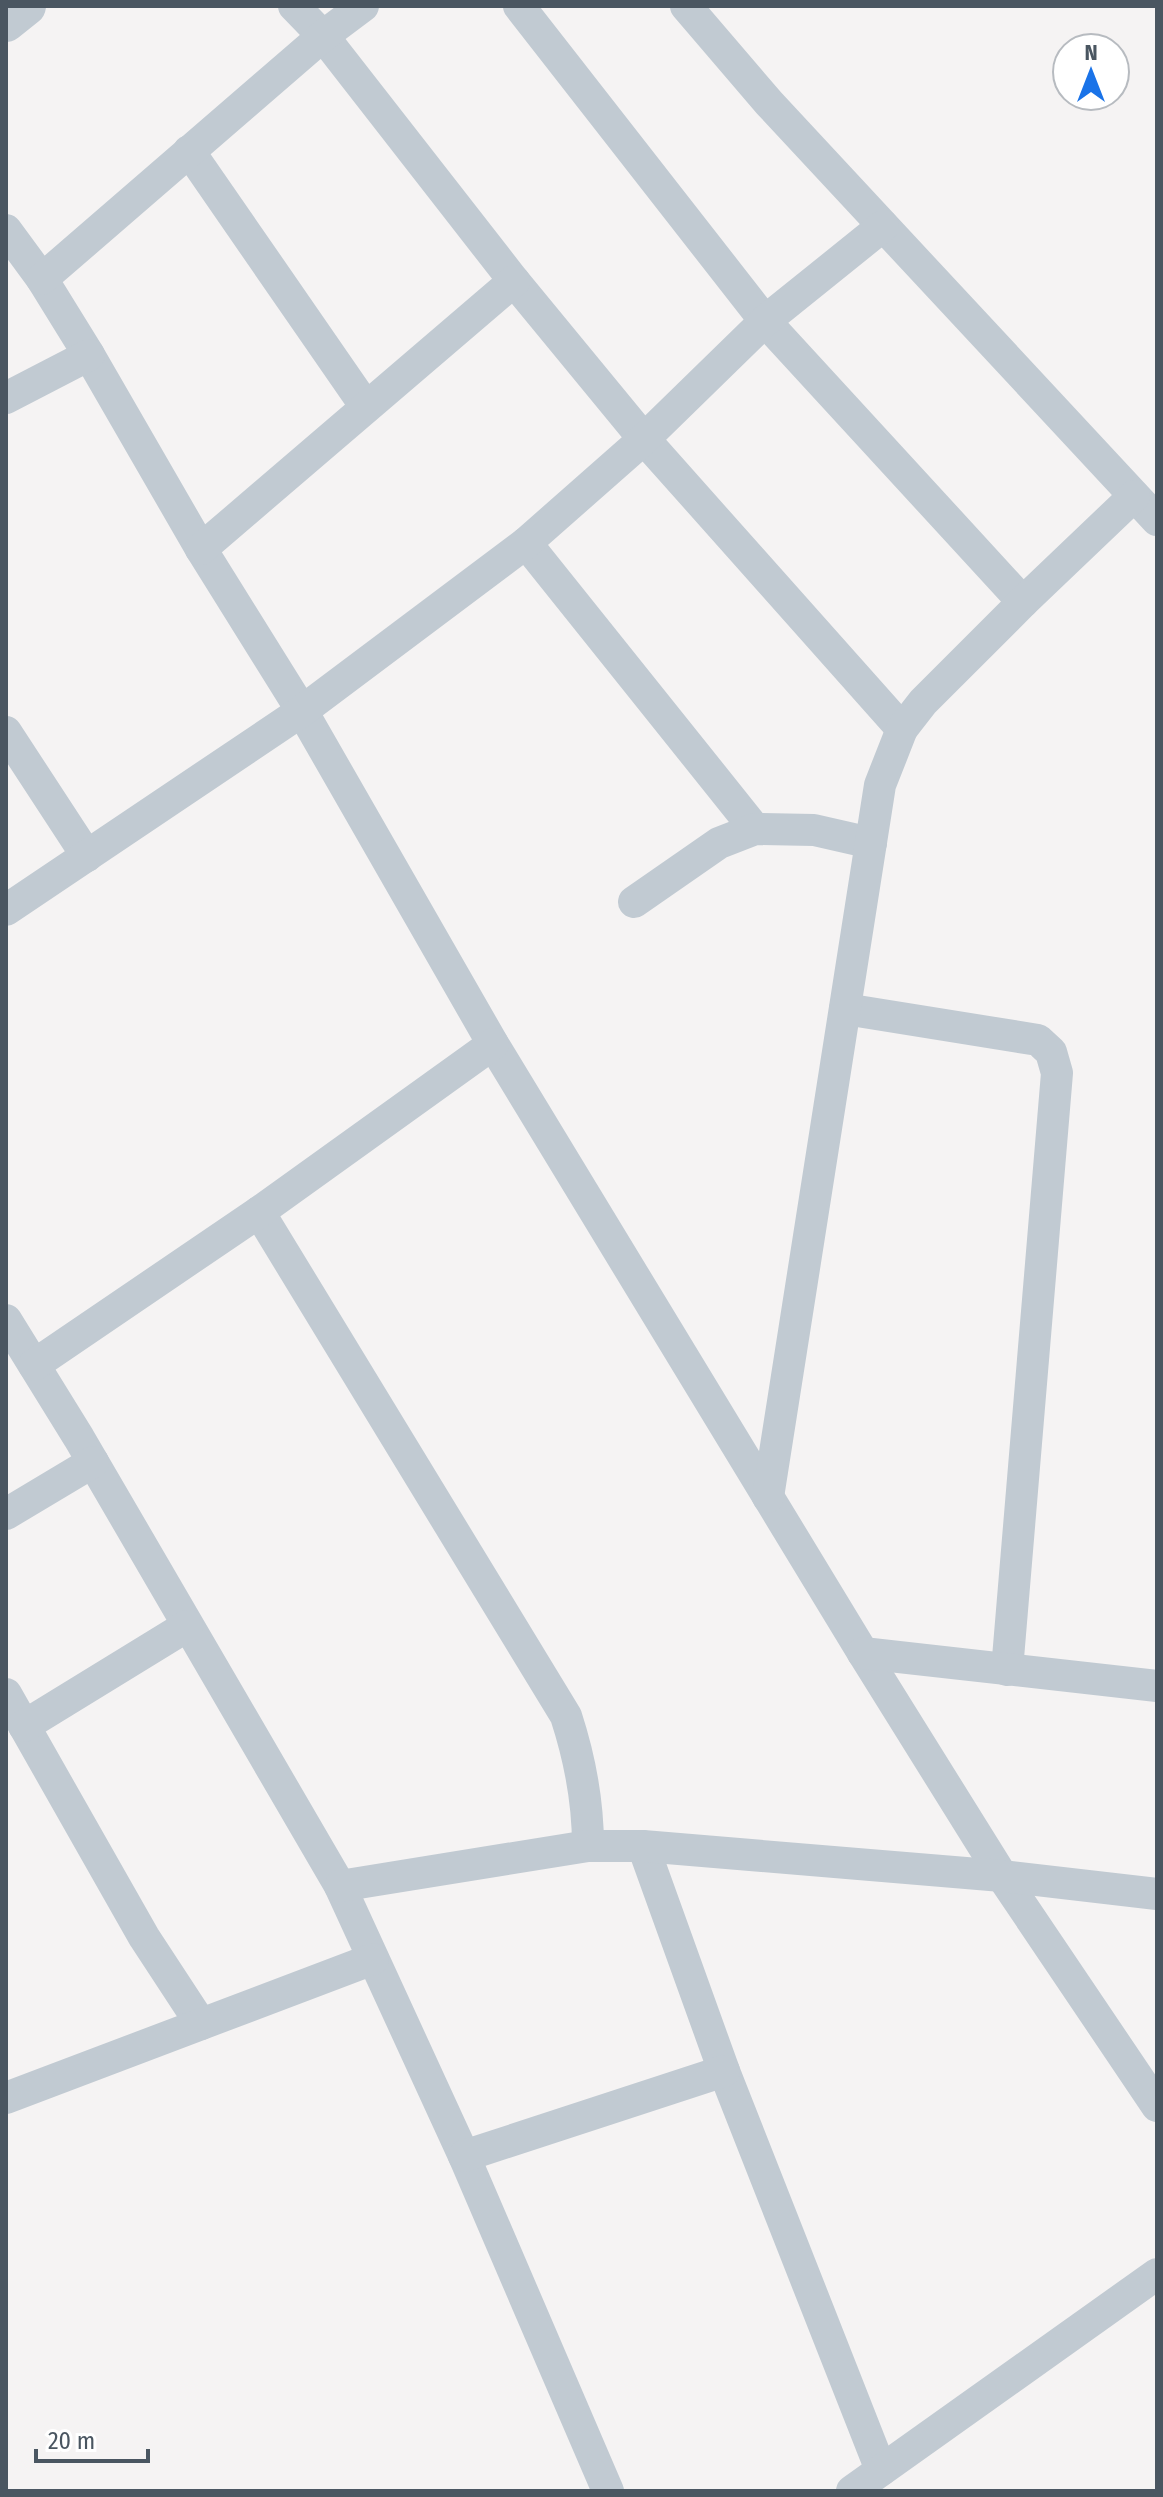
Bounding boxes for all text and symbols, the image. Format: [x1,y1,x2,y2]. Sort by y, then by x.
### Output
north arrow [1051,32,1131,112]
text: N [1084,39,1098,66]
scale bar [36,2413,148,2463]
text: 20 m [48,2427,95,2455]

